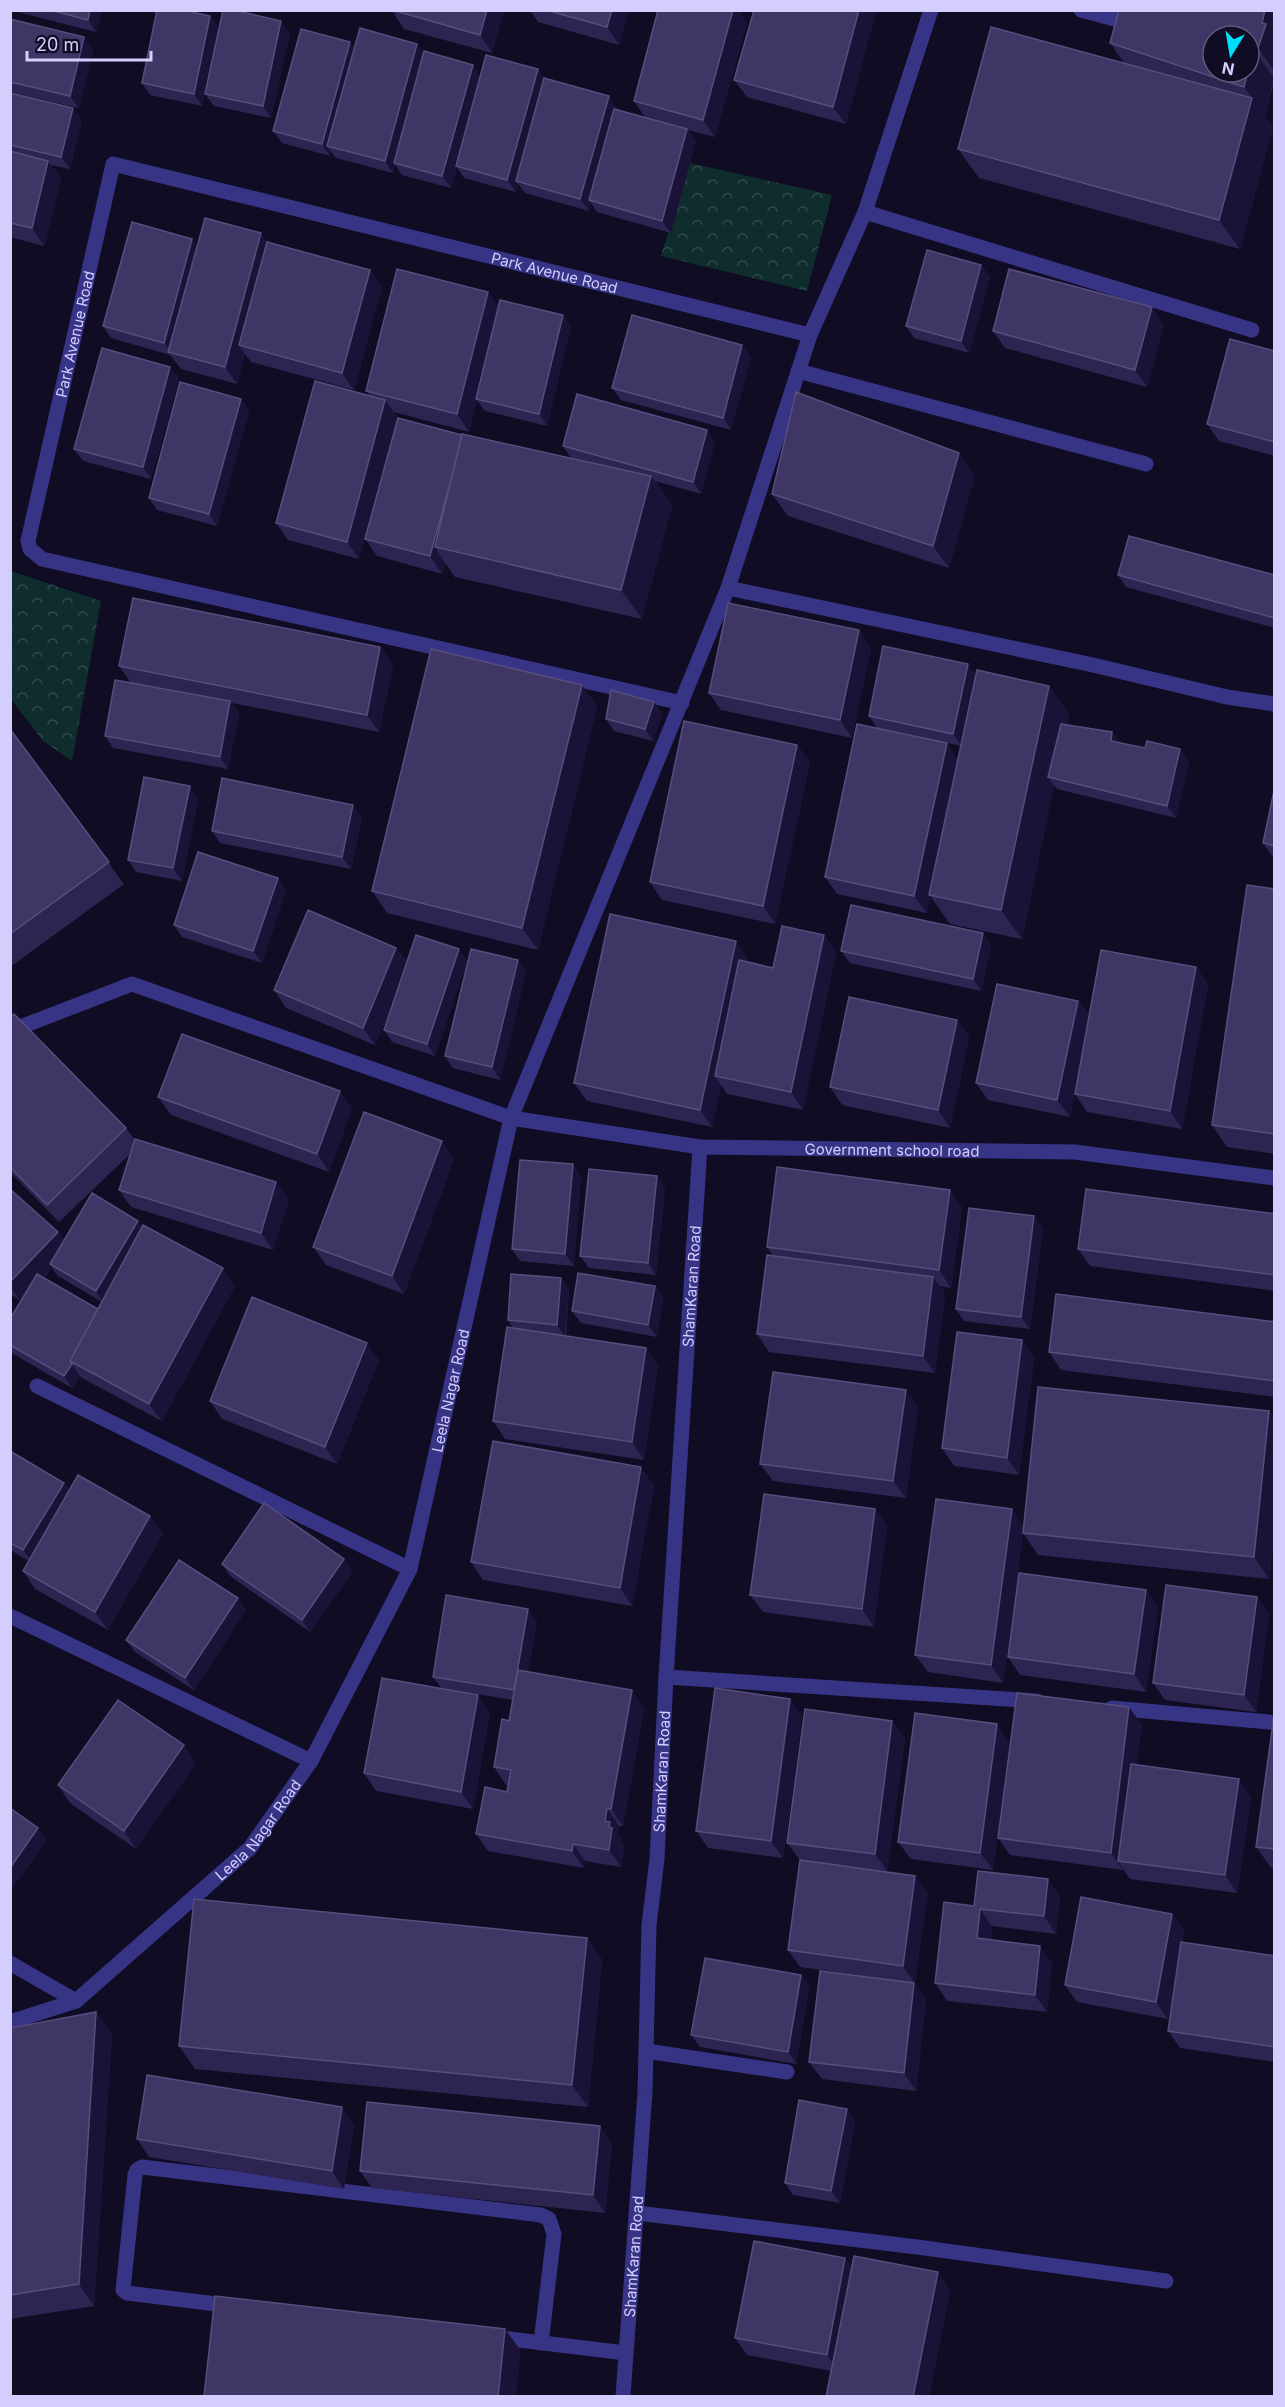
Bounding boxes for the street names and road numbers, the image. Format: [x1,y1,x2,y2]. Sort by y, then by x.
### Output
street label: Park Avenue Road [489,248,620,297]
street label: Park Avenue Road [51,269,98,399]
street label: Government school road [804,1139,980,1160]
street label: ShamKaran Road [678,1225,704,1348]
street label: Leela Nagar Road [427,1327,473,1454]
street label: ShamKaran Road [649,1710,674,1833]
street label: Leela Nagar Road [211,1775,305,1884]
street label: ShamKaran Road [619,2195,647,2318]

